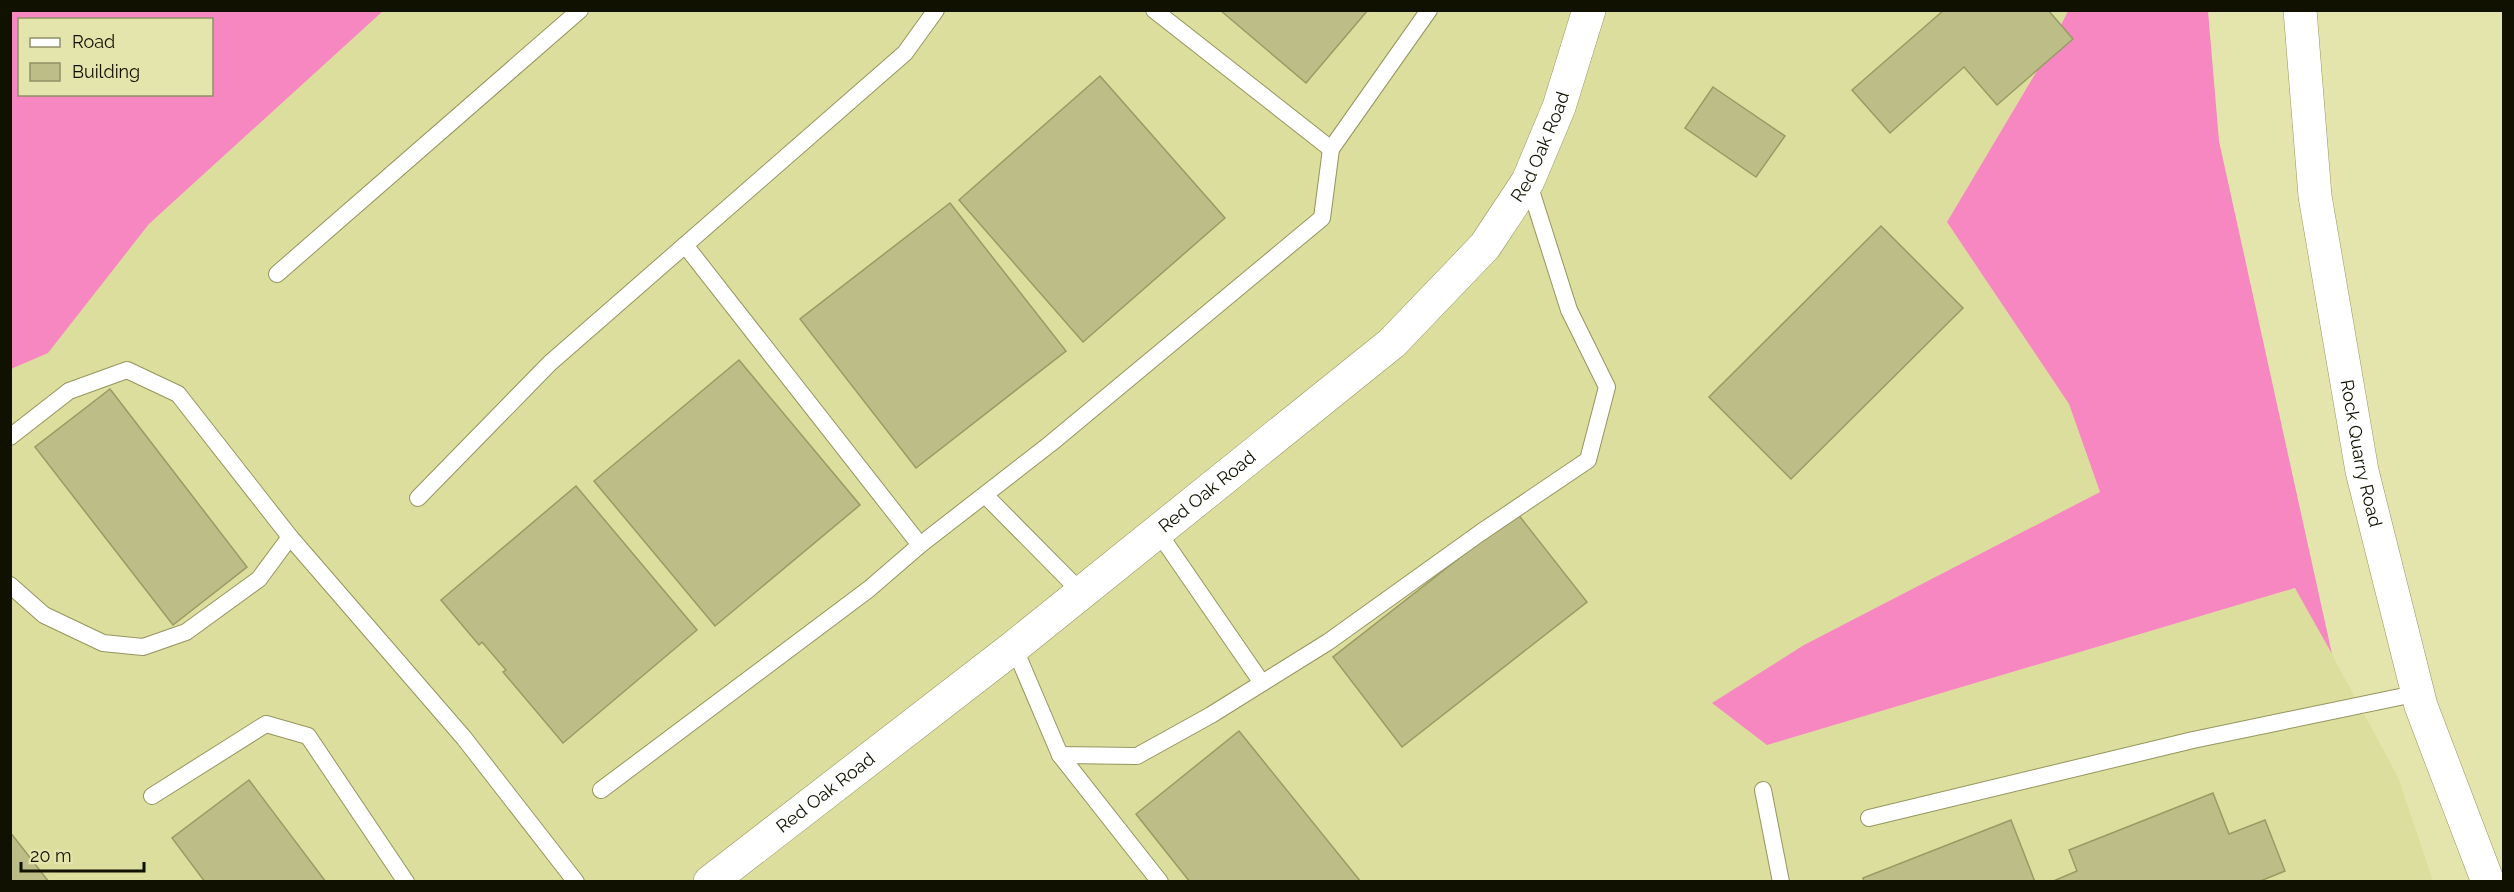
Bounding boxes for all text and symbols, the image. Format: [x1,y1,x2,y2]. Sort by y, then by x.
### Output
legend [18,18,213,96]
text: Road [72,31,115,52]
text: Building [72,61,140,82]
street label: Red Oak Road [1506,89,1573,206]
street label: Rock Quarry Road [2337,378,2387,529]
street label: Red Oak Road [1154,446,1259,537]
street label: Red Oak Road [772,748,878,837]
scale bar [21,835,144,873]
text: 20 m [30,845,72,866]

